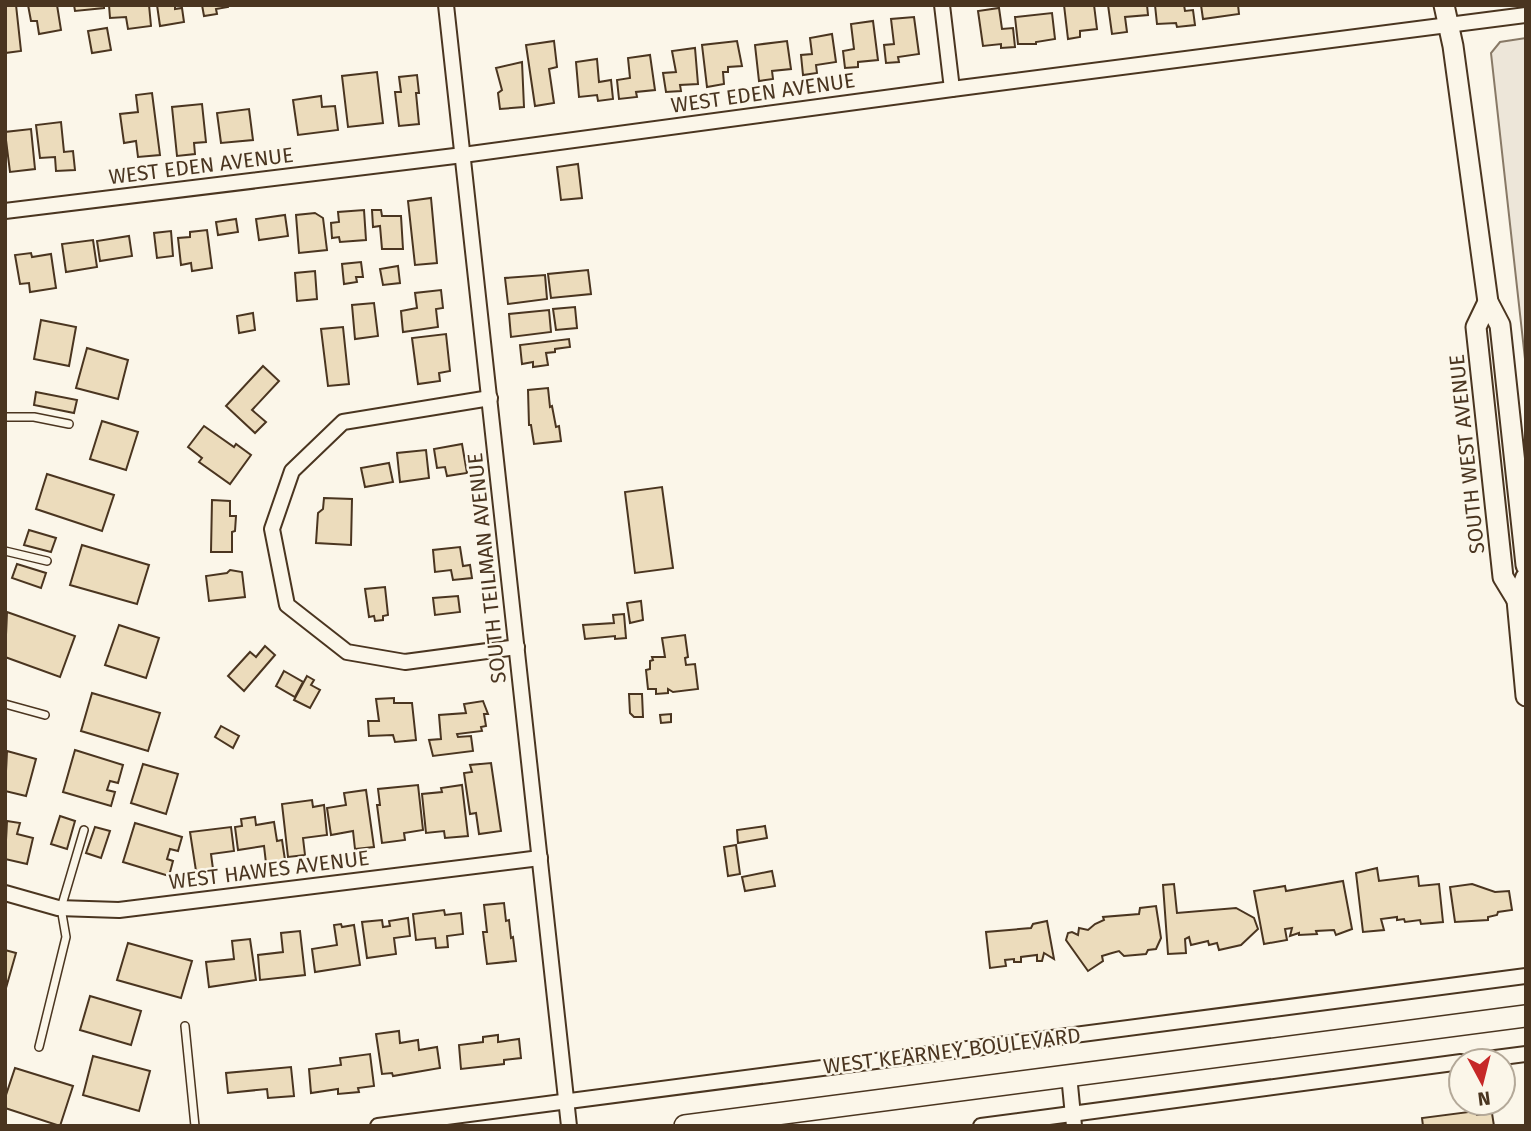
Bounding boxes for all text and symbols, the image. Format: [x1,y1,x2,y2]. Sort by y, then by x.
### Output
street label: WEST EDEN AVENUE [669,67,857,119]
street label: WEST EDEN AVENUE [107,142,295,190]
street label: SOUTH WEST AVENUE [1444,353,1490,555]
street label: SOUTH TEILMAN AVENUE [462,452,512,684]
street label: WEST HAWES AVENUE [167,845,371,895]
street label: WEST KEARNEY BOULEVARD [822,1022,1082,1080]
north arrow [1447,1047,1517,1117]
text: N [1476,1086,1492,1111]

